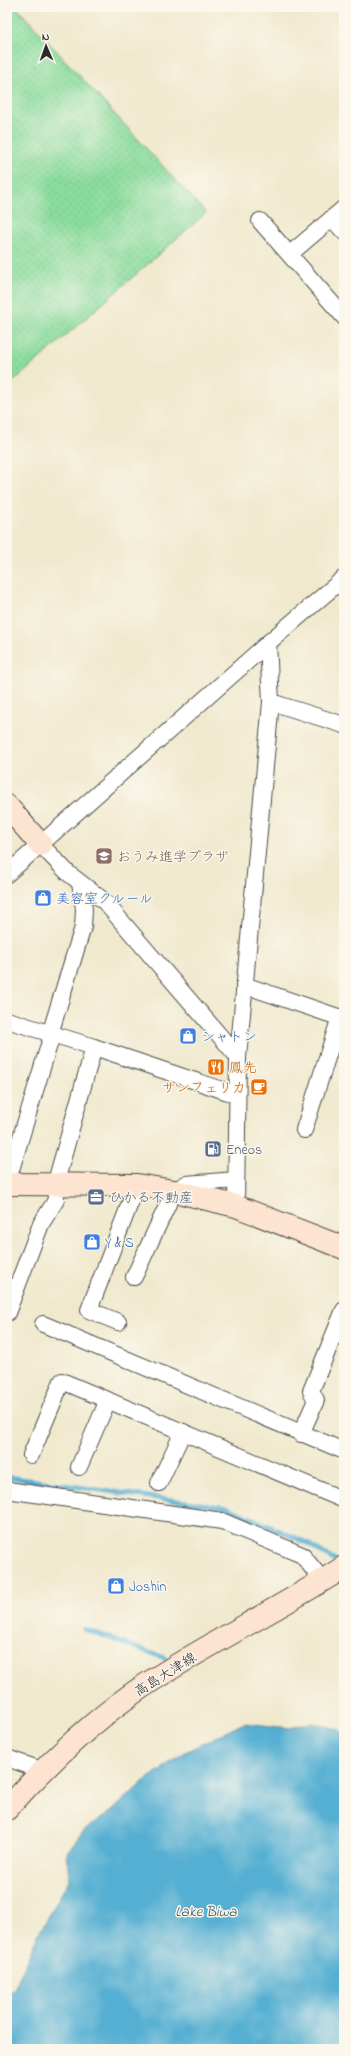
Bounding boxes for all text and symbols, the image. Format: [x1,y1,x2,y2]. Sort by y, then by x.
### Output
north arrow [26,26,66,66]
text: N [42,29,50,45]
school or university icon: おうみ進学プラザ [94,846,114,866]
place label: おうみ進学プラザ [117,847,229,868]
shop icon: 美容室クルール [33,888,53,908]
place label: 美容室クルール [56,889,153,910]
shop icon: シャトン [178,1026,198,1046]
place label: シャトン [201,1027,257,1048]
restaurant icon: 鳳先 [206,1057,226,1077]
place label: 鳳先 [229,1058,257,1079]
cafe icon: サンフェリカ [249,1077,269,1097]
place label: サンフェリカ [162,1078,246,1099]
fuel station icon: Eneos [203,1139,223,1159]
place label: Eneos [226,1140,262,1161]
office icon: ひかる不動産 [86,1187,106,1207]
place label: ひかる不動産 [109,1188,193,1209]
shop icon: Y & S [82,1232,102,1252]
place label: Y & S [105,1233,134,1254]
shop icon: Joshin [106,1576,126,1596]
place label: Joshin [129,1577,166,1598]
street label: 高島大津線 [131,1648,201,1703]
water label: Lake Biwa [175,1901,238,1923]

